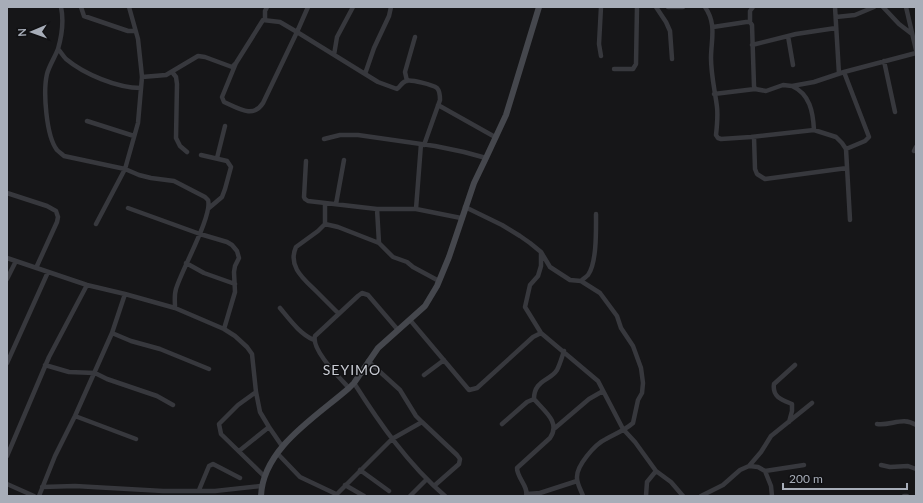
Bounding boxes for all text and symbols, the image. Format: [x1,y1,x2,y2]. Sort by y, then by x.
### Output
north arrow [12,12,52,52]
text: N [15,28,28,37]
district label: SEYIMO [323,361,381,378]
scale bar [783,465,907,491]
text: 200 m [789,471,823,486]

